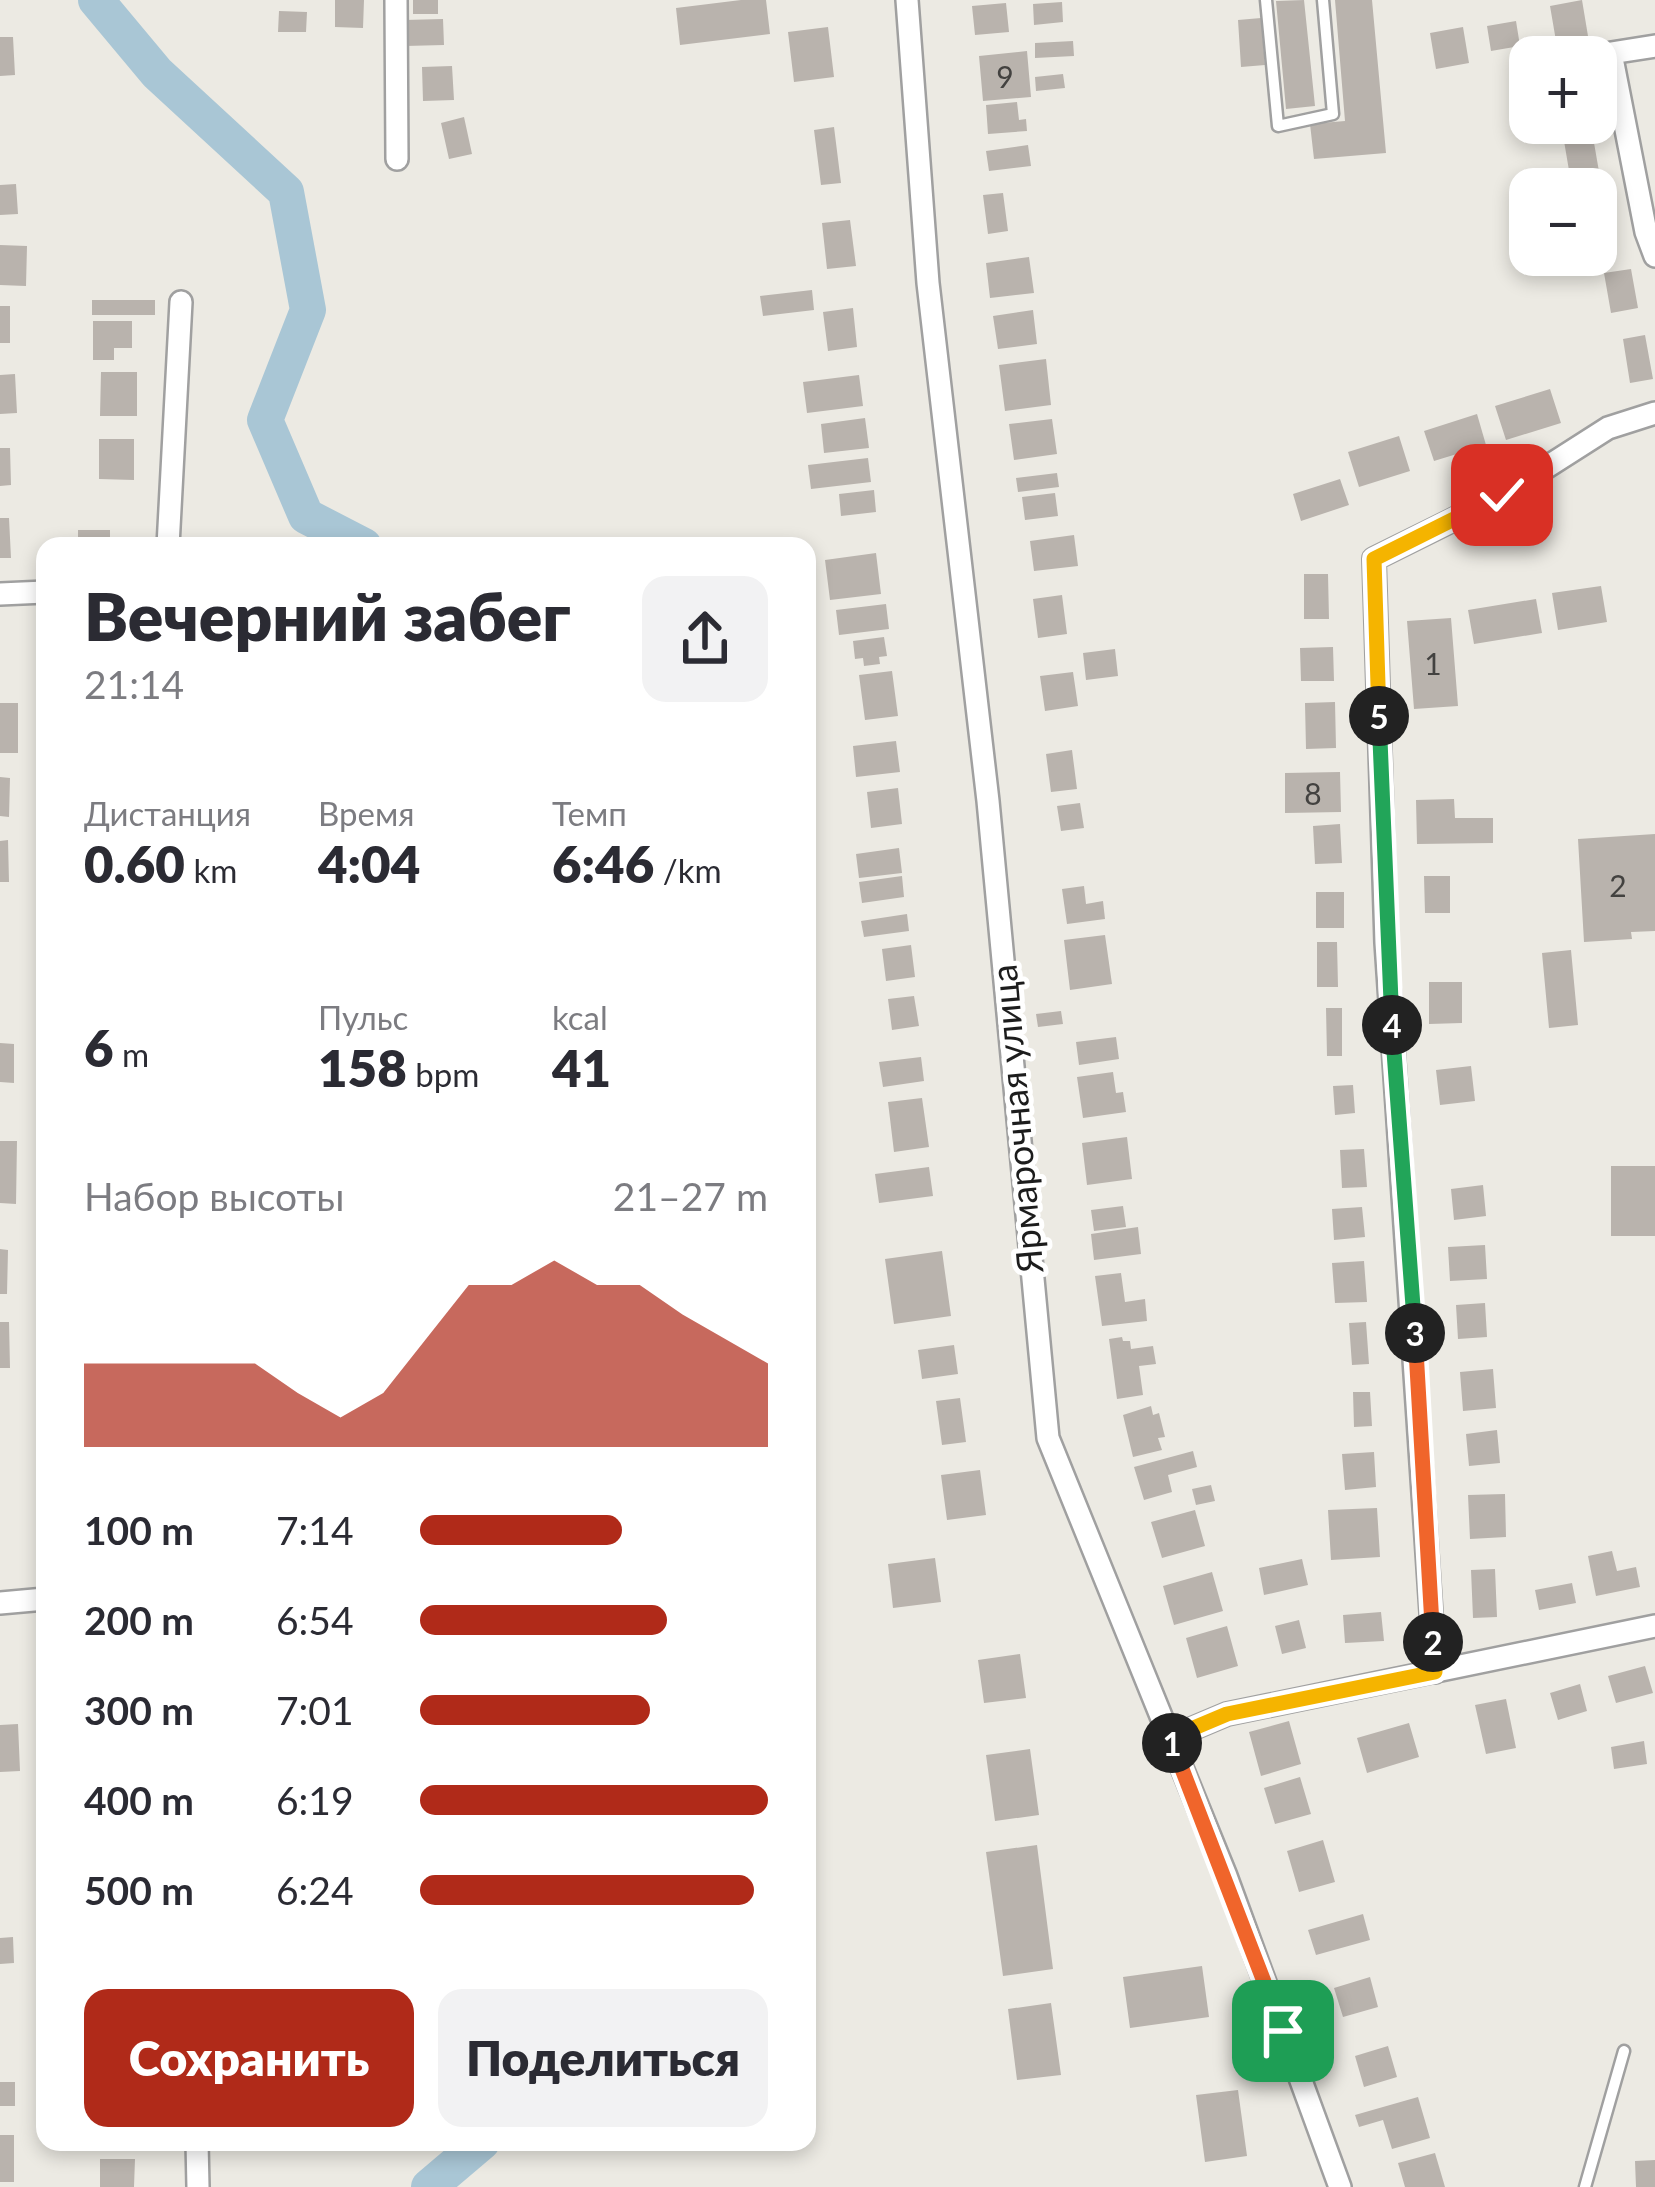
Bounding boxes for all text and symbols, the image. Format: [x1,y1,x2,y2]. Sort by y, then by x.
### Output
map controls [1509,36,1617,276]
button: + [1509,36,1617,144]
house number: 9 [996,58,1014,94]
button: − [1509,168,1617,276]
pin [1451,444,1553,546]
icon: check [1469,462,1535,528]
text: Вечерний забег [84,576,571,655]
button: share [642,576,768,702]
house number: 1 [1424,645,1442,681]
text: 21:14 [84,661,184,707]
pin: 5 [1349,686,1409,746]
text: 5 [1369,696,1389,736]
house number: 8 [1304,775,1322,811]
text: Дистанция [84,793,251,833]
text: Время [318,793,414,833]
text: Темп [552,793,627,833]
text: 0.60 [84,833,185,894]
text: 4:04 [318,833,420,894]
text: 6:46 [552,833,654,894]
text: km [185,850,237,890]
text: /km [654,850,722,890]
house number: 2 [1609,867,1627,903]
street label: Ярмарочная улица [981,963,1051,1276]
pin: 4 [1362,995,1422,1055]
text: Пульс [318,997,408,1037]
text: kcal [552,997,608,1037]
text: 4 [1382,1005,1402,1045]
text: 6 [84,1017,114,1078]
text: m [114,1034,149,1074]
text: 158 [318,1037,407,1098]
text: 41 [552,1037,611,1098]
text: bpm [407,1054,479,1094]
text: Набор высоты [84,1173,344,1219]
text: 21–27 m [613,1173,768,1219]
pin: 3 [1385,1303,1445,1363]
text: 3 [1405,1313,1425,1353]
text: 100 m [84,1507,194,1553]
text: 7:14 [276,1507,354,1553]
text: 200 m [84,1597,194,1643]
text: 6:54 [276,1597,354,1643]
pin: 2 [1403,1612,1463,1672]
text: 2 [1423,1622,1443,1662]
text: 300 m [84,1687,194,1733]
text: 7:01 [276,1687,354,1733]
pin: 1 [1142,1713,1202,1773]
text: 1 [1162,1723,1182,1763]
text: 400 m [84,1777,194,1823]
text: 6:19 [276,1777,354,1823]
text: 500 m [84,1867,194,1913]
text: 6:24 [276,1867,354,1913]
pin [1232,1980,1334,2082]
button: Сохранить [84,1989,414,2127]
button: Поделиться [438,1989,768,2127]
icon: arrive [1250,1998,1316,2064]

